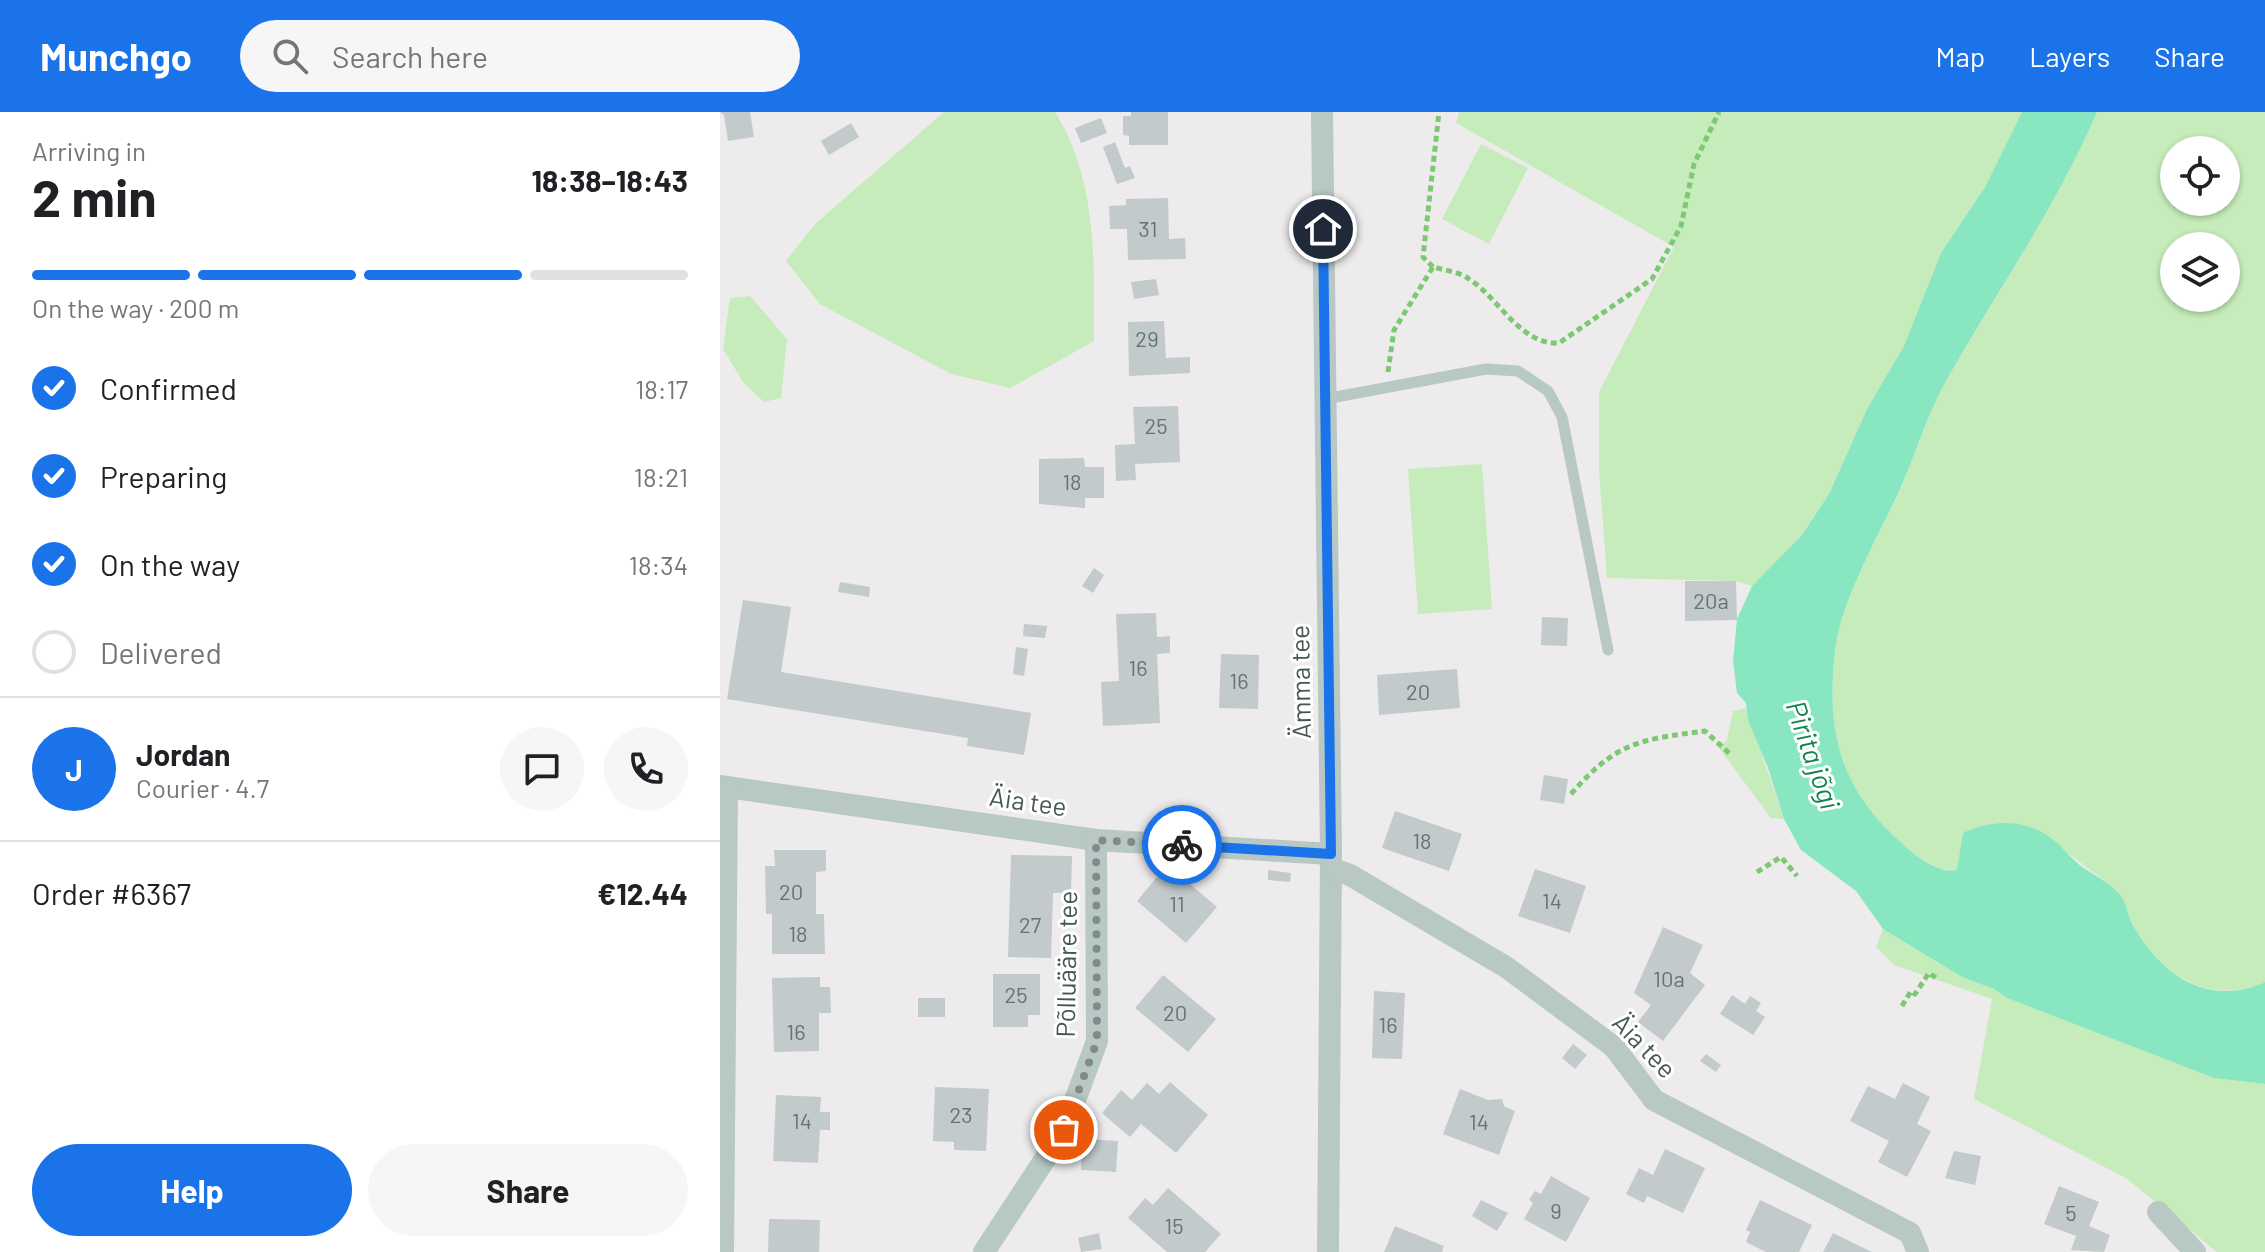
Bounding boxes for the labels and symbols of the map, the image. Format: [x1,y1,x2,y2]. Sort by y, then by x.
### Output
pin [1289,195,1357,263]
house number: 31 [1139,215,1157,241]
house number: 29 [1135,325,1159,351]
house number: 25 [1144,412,1168,438]
house number: 18 [1062,468,1082,494]
house number: 20a [1693,587,1729,613]
street label: Ämma tee [1283,625,1316,739]
house number: 16 [1128,654,1148,680]
house number: 16 [1229,667,1249,693]
house number: 20 [1406,678,1430,704]
water label: Pirita jõgi [1780,696,1848,813]
street label: Äia tee [988,780,1069,821]
courier [1142,805,1222,885]
house number: 18 [1412,827,1432,853]
house number: 20 [779,878,803,904]
house number: 14 [1542,887,1562,913]
street label: Põlluääre tee [1049,890,1082,1037]
house number: 11 [1169,890,1185,916]
house number: 27 [1019,911,1041,937]
house number: 18 [788,920,808,946]
house number: 10a [1653,965,1685,991]
house number: 25 [1004,981,1028,1007]
house number: 20 [1163,999,1187,1025]
street label: Äia tee [1607,1006,1683,1084]
house number: 16 [1378,1011,1398,1037]
house number: 16 [786,1018,806,1044]
pin [1030,1096,1098,1164]
house number: 23 [950,1101,973,1127]
house number: 14 [792,1107,812,1133]
house number: 14 [1469,1108,1489,1134]
house number: 9 [1550,1197,1562,1223]
house number: 5 [2065,1199,2077,1225]
house number: 15 [1164,1212,1184,1238]

